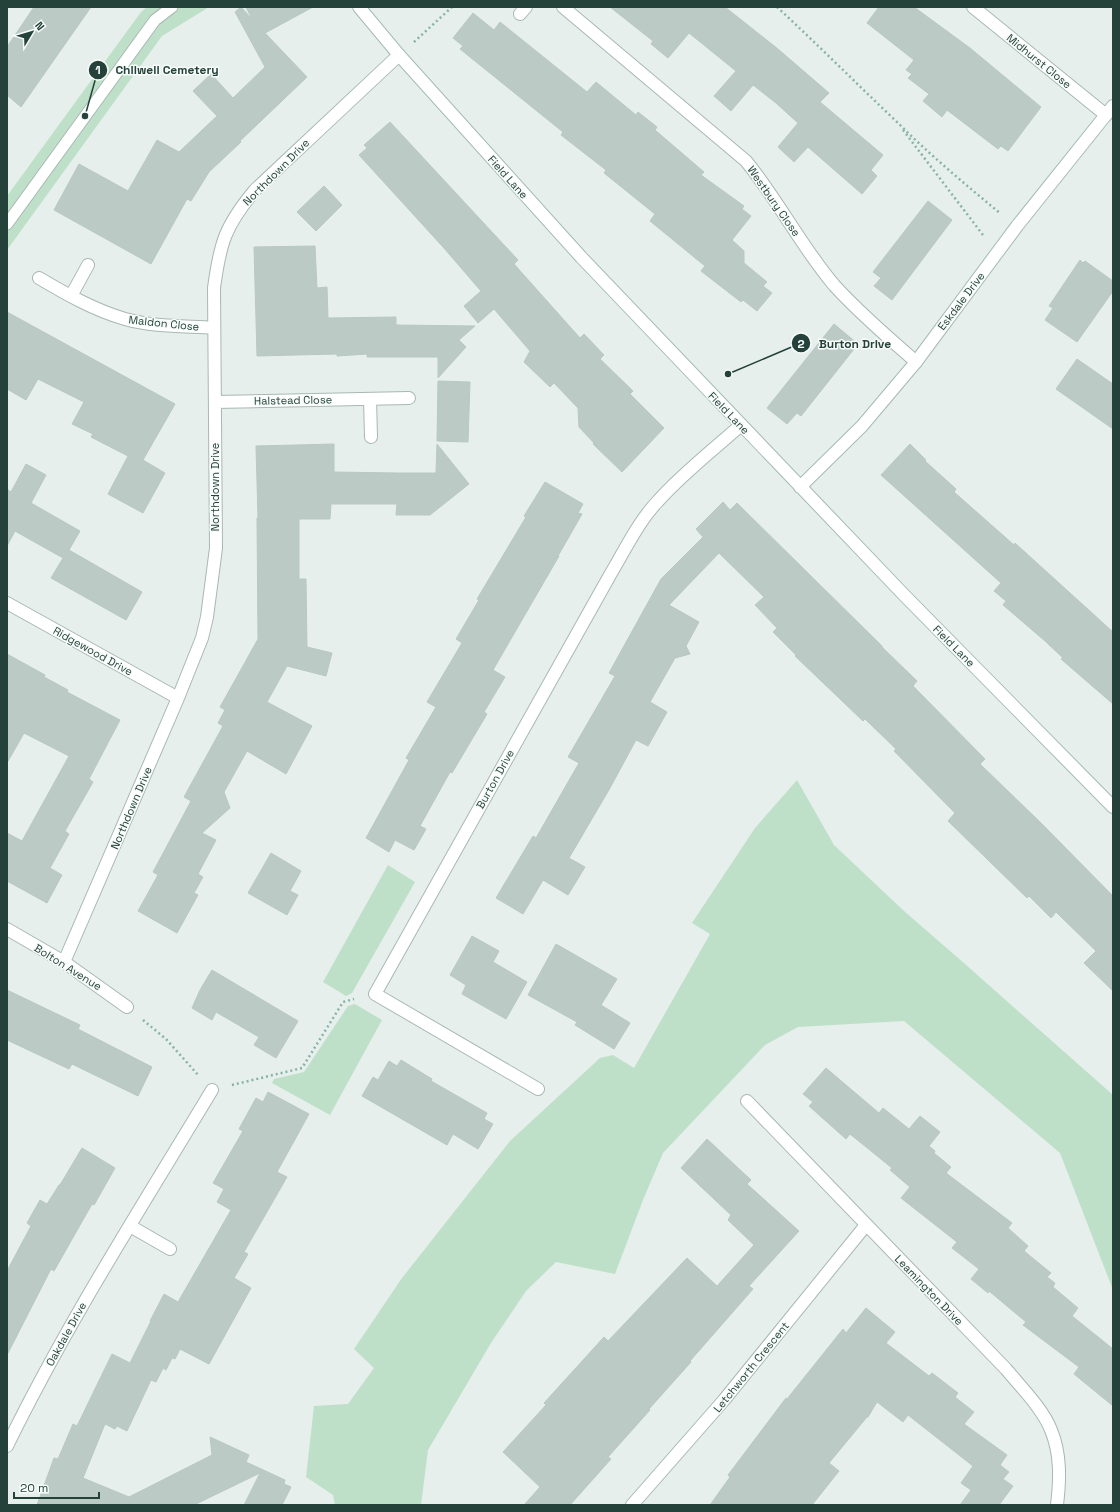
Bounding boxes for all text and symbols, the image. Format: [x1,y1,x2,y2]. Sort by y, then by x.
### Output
north arrow [12,12,52,52]
text: N [32,19,48,33]
street label: Midhurst Close [1004,31,1074,91]
callout: Chilwell Cemetery [88,58,227,82]
text: 1 [95,62,101,78]
text: Chilwell Cemetery [115,62,219,78]
street label: Northdown Drive [240,136,312,208]
street label: Field Lane [485,152,531,202]
street label: Westbury Close [744,163,804,239]
street label: Eskdale Drive [935,269,987,333]
street label: Maldon Close [128,312,200,334]
callout: Burton Drive [791,331,899,355]
text: 2 [797,336,805,352]
text: Burton Drive [819,336,891,352]
street label: Field Lane [705,389,753,437]
street label: Halstead Close [254,392,332,408]
street label: Northdown Drive [208,443,222,531]
street label: Field Lane [930,622,978,670]
street label: Ridgewood Drive [51,623,135,679]
street label: Burton Drive [473,747,517,811]
street label: Northdown Drive [107,765,155,851]
street label: Bolton Avenue [32,941,104,993]
street label: Leamington Drive [892,1252,966,1328]
street label: Oakdale Drive [43,1300,89,1368]
street label: Letchworth Crescent [710,1319,792,1415]
scale bar [14,1474,99,1500]
text: 20 m [20,1480,48,1496]

